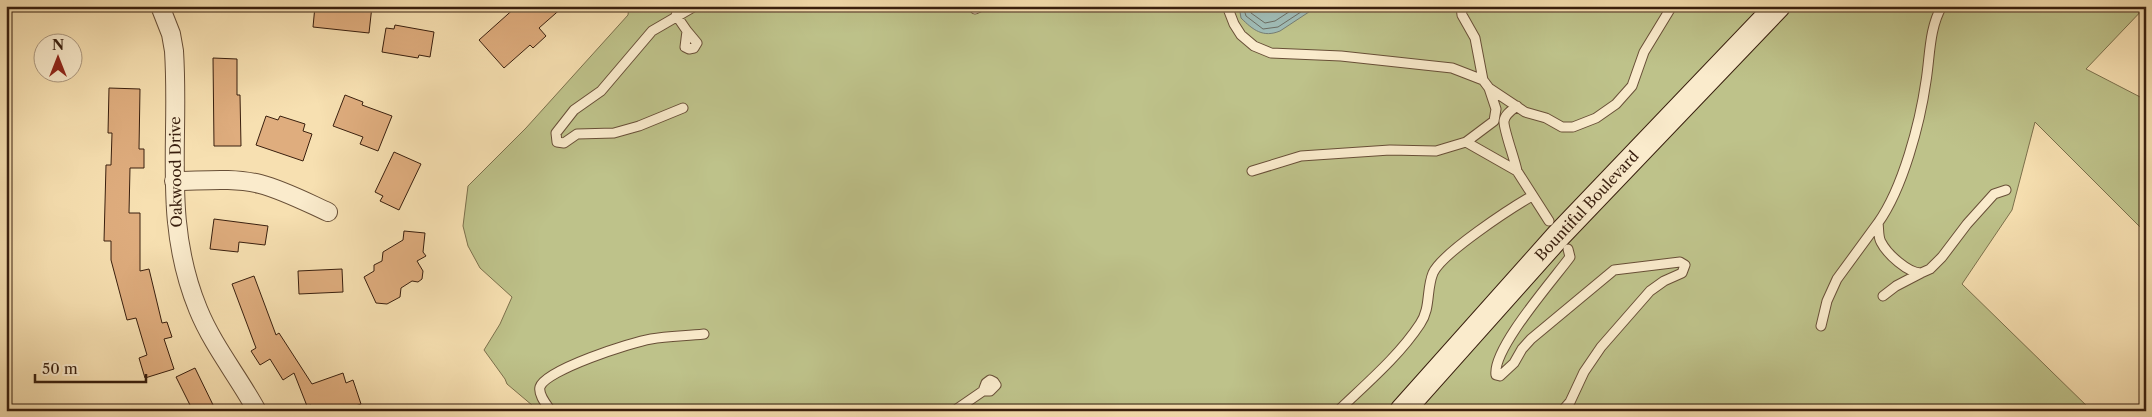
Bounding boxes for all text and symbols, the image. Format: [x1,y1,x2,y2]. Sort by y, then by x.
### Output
north arrow [32,32,82,82]
text: N [52,36,64,54]
street label: Oakwood Drive [165,116,186,228]
street label: Bountiful Boulevard [1531,147,1643,265]
scale bar [35,352,146,384]
text: 50 m [42,359,78,378]

